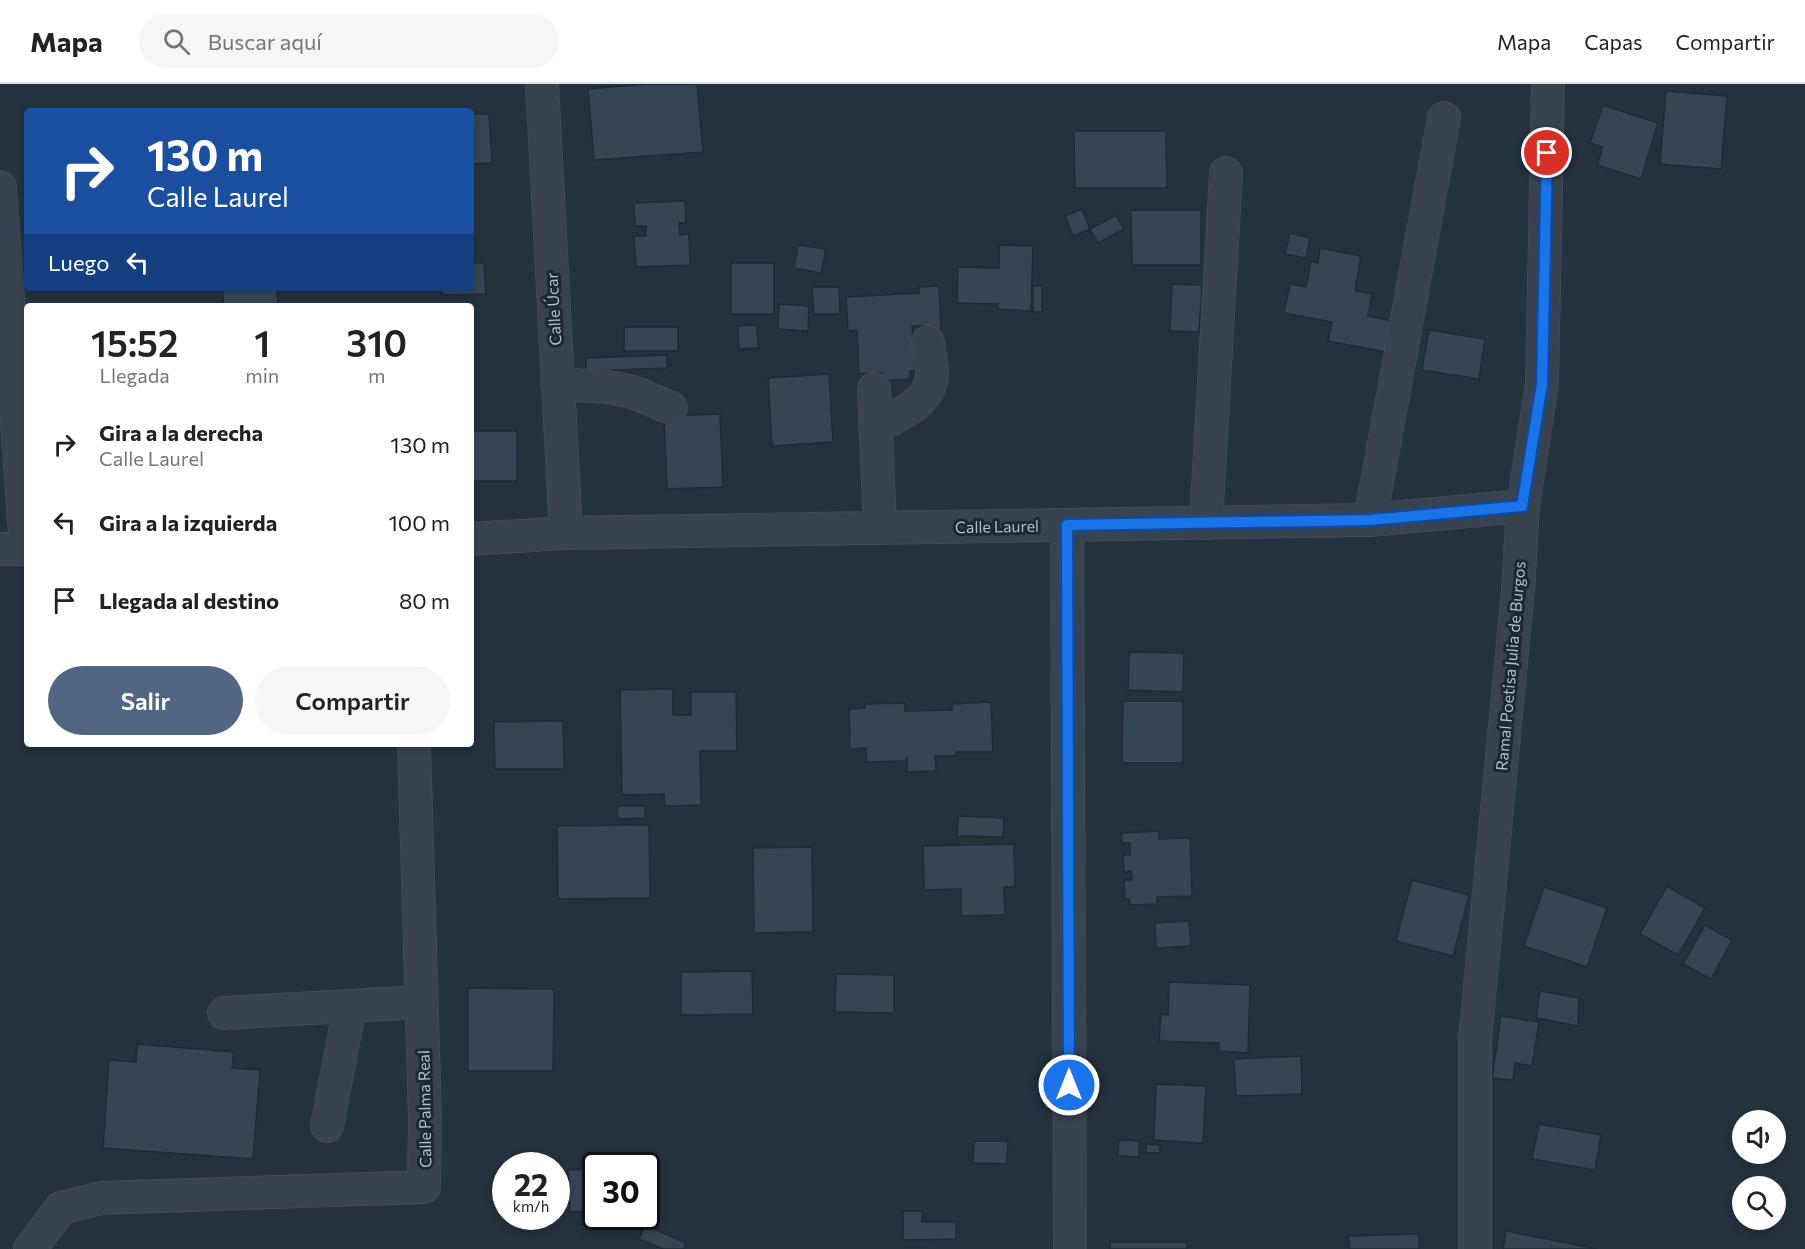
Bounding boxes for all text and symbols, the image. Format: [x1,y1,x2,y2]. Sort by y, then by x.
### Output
search box [139,14,559,68]
text: Mapa [30,24,103,58]
icon: search [160,25,193,58]
text: Buscar aquí [208,28,322,55]
text: Mapa [1497,29,1551,54]
text: Capas [1584,29,1643,54]
text: Compartir [1676,29,1775,54]
pin [1521,127,1572,178]
text: 130 m [147,128,263,180]
icon: right [48,132,126,210]
icon: arrive [1530,136,1563,169]
text: Calle Laurel [147,180,289,213]
icon: left [121,246,154,279]
text: Luego [48,249,109,276]
street label: Calle Úcar [542,271,564,346]
text: 15:52 [91,320,178,364]
text: 1 [254,320,270,364]
text: 310 [346,320,407,364]
text: Llegada [100,363,170,387]
text: min [245,363,279,387]
text: m [368,363,385,387]
text: Gira a la derecha [99,419,263,446]
icon: right [48,428,81,461]
text: 130 m [390,431,450,458]
text: Calle Laurel [99,446,204,470]
icon: left [48,506,81,539]
text: Gira a la izquierda [99,509,277,536]
text: 100 m [388,509,450,536]
street label: Calle Laurel [955,516,1039,536]
street label: Ramal Poetisa Julia de Burgos [1491,560,1529,772]
icon: arrive [48,584,81,617]
text: Llegada al destino [99,587,279,614]
text: 80 m [399,587,450,614]
button: Salir [48,666,243,735]
button: Compartir [255,666,450,735]
street label: Calle Palma Real [413,1050,435,1168]
position arrow [1037,1053,1101,1117]
map controls [1732,1110,1786,1230]
button: sound [1732,1110,1786,1164]
speed limit sign: 30 [582,1152,660,1230]
text: 22 [514,1165,548,1202]
button: search [1732,1176,1786,1230]
text: km/h [513,1197,549,1215]

